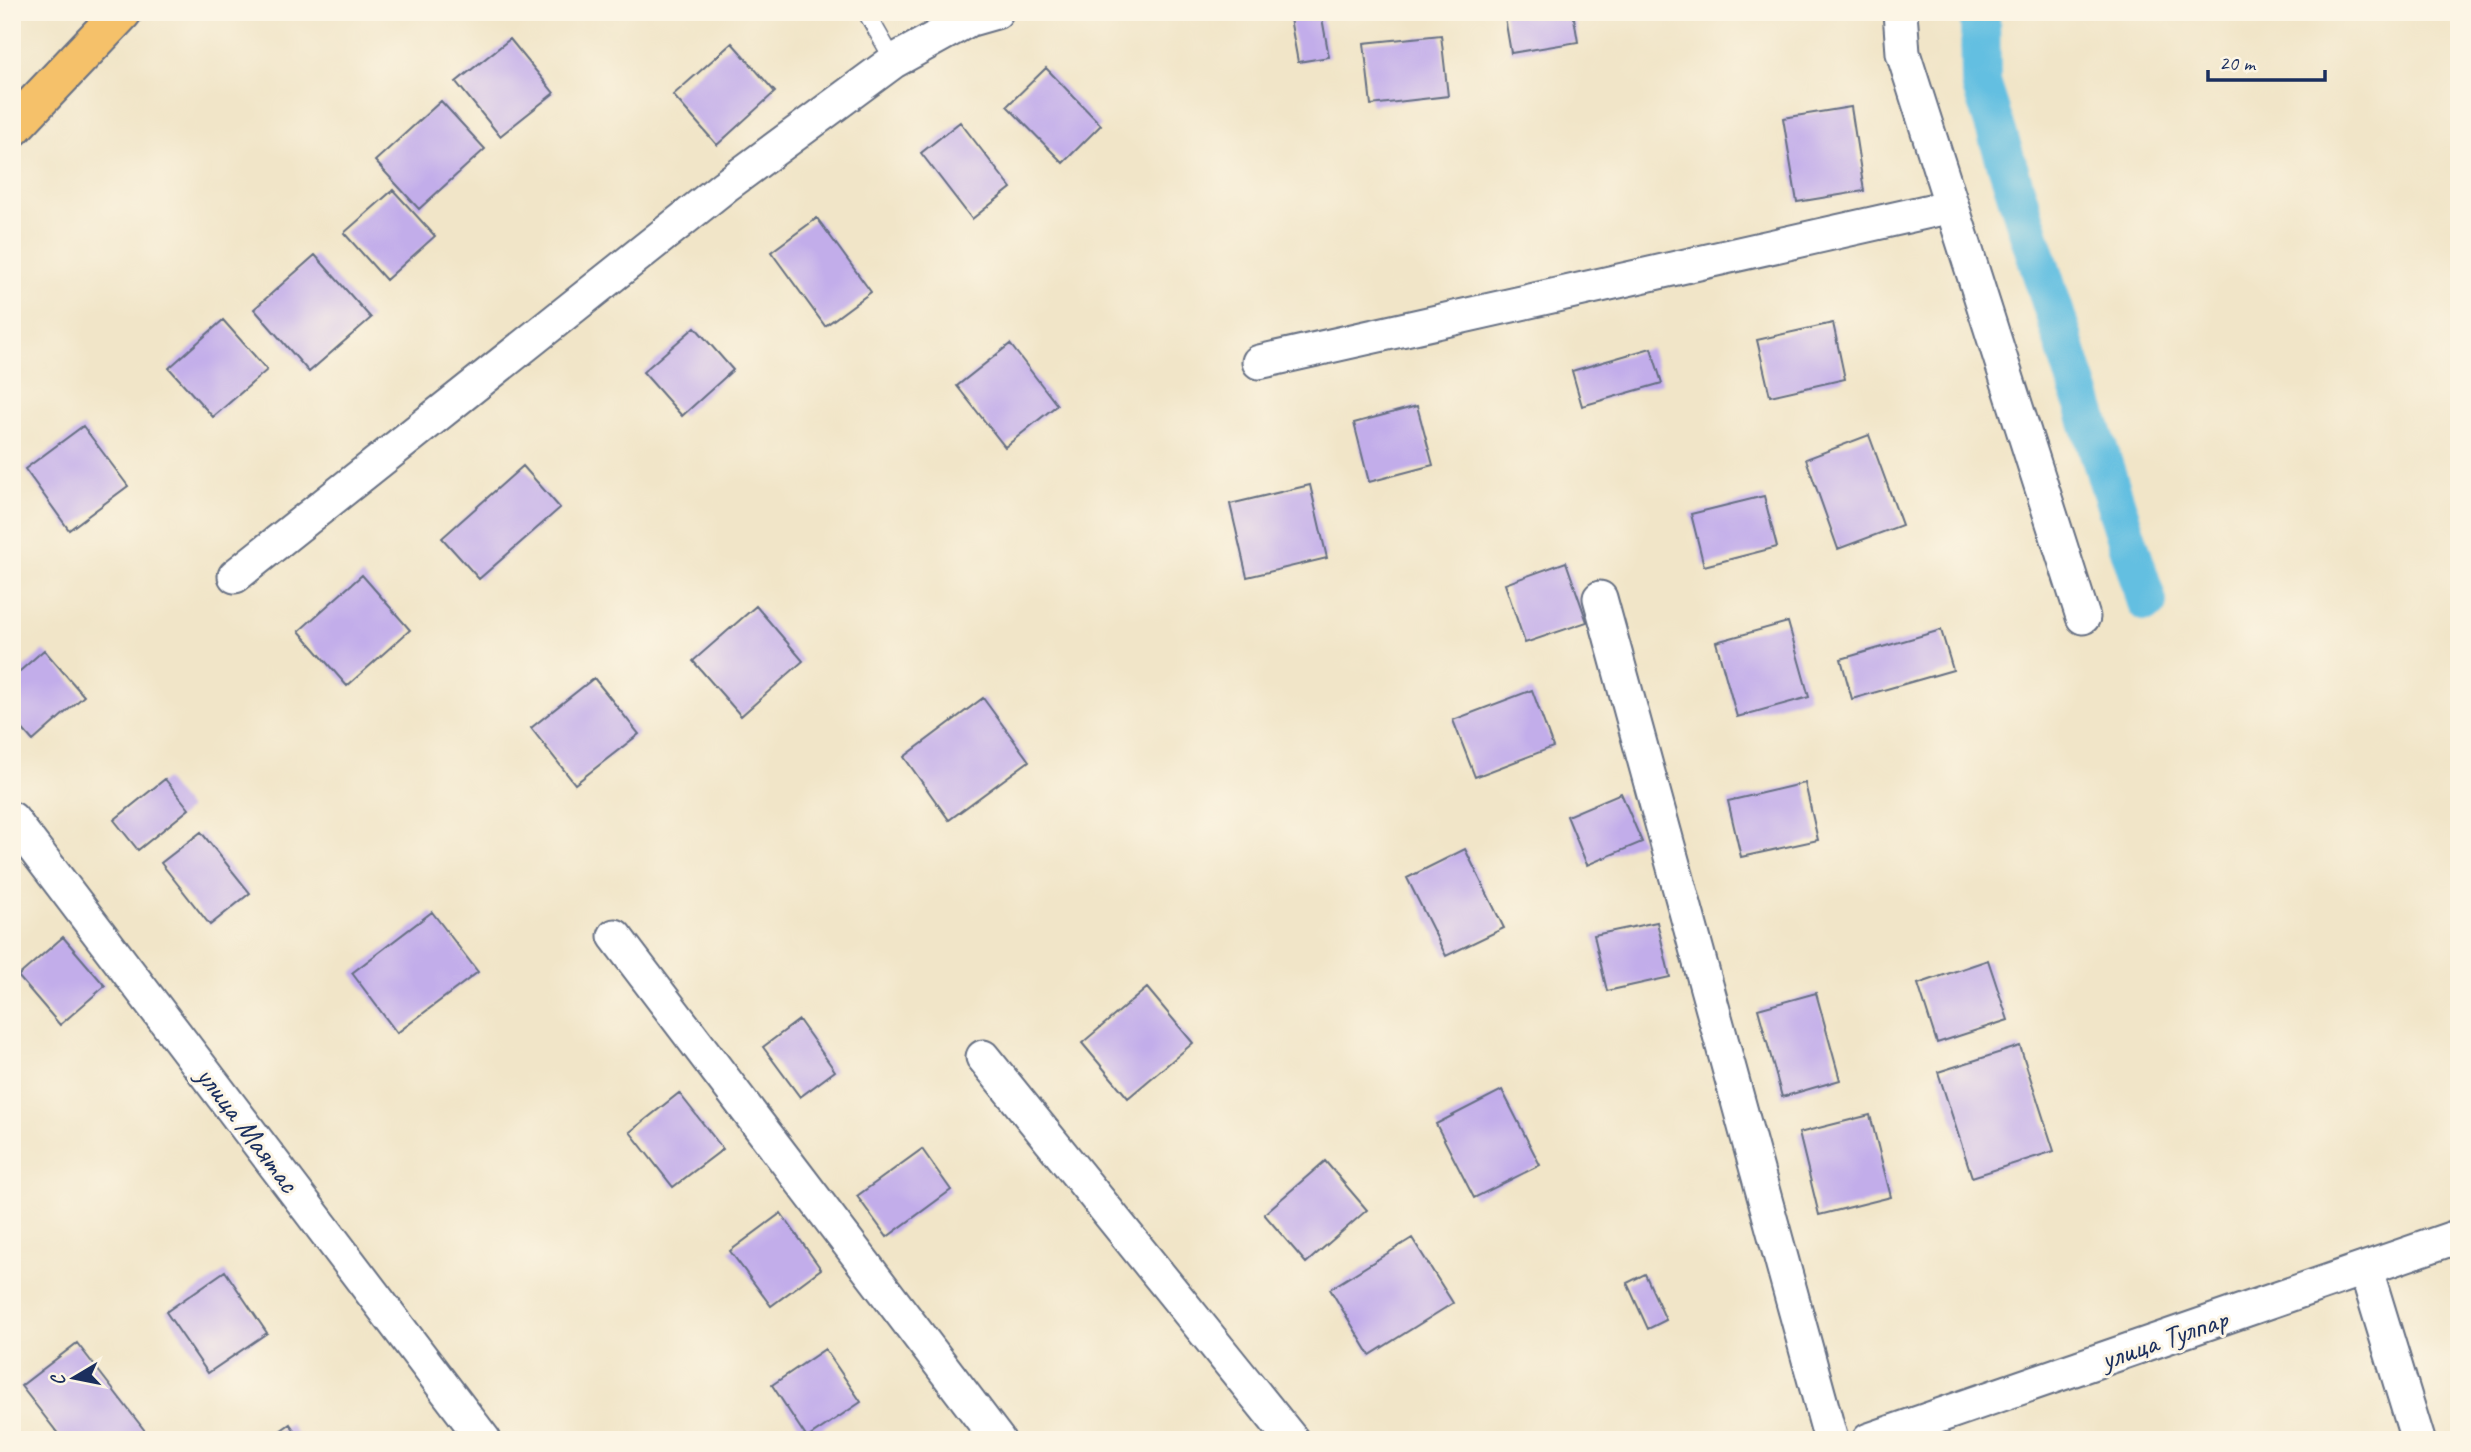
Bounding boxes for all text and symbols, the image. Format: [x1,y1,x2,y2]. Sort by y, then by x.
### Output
scale bar [2208,38,2326,82]
text: 20 m [2219,50,2257,76]
street label: улица Маятас [187,1057,309,1201]
street label: улица Тулпар [2094,1299,2234,1379]
north arrow [38,1344,108,1414]
text: С [45,1371,71,1387]

